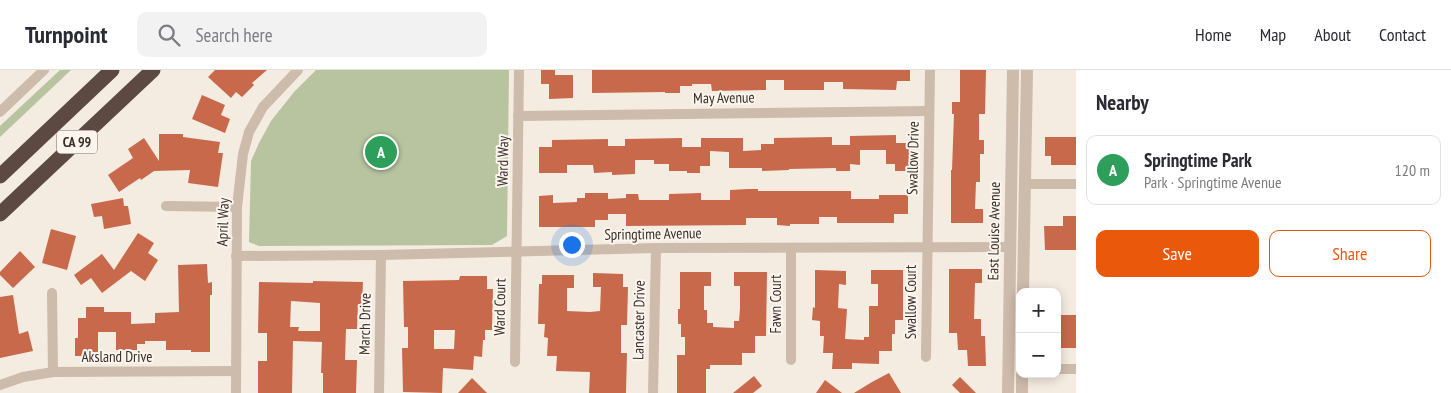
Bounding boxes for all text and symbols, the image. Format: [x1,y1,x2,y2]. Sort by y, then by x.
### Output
search box [137,12,487,57]
text: Turnpoint [25,19,107,50]
icon: search [155,21,183,49]
text: Search here [195,23,273,47]
text: Home [1195,23,1232,46]
text: Map [1260,23,1286,46]
text: About [1314,23,1351,46]
text: Contact [1379,23,1426,46]
street label: May Avenue [693,87,755,108]
text: Nearby [1096,89,1149,116]
street label: Swallow Drive [902,121,923,195]
road number: CA 99 [57,131,97,154]
pin: A [365,133,397,171]
street label: Ward Way [493,135,512,186]
text: Springtime Park [1144,148,1252,172]
text: A [1109,160,1117,180]
text: 120 m [1395,160,1430,180]
text: Park · Springtime Avenue [1144,172,1282,192]
street label: East Louise Avenue [983,182,1004,280]
street label: April Way [212,197,233,247]
street label: Springtime Avenue [604,223,702,244]
button: Save [1096,230,1259,277]
button: Share [1269,230,1431,277]
your location [559,232,585,258]
street label: Swallow Court [901,265,920,339]
street label: Fawn Court [766,275,785,333]
street label: Ward Court [490,278,509,336]
street label: Lancaster Drive [628,280,649,360]
map controls [1016,288,1061,378]
button: + [1016,288,1061,333]
street label: March Drive [354,293,375,355]
button: − [1016,333,1061,378]
street label: Aksland Drive [82,347,153,366]

